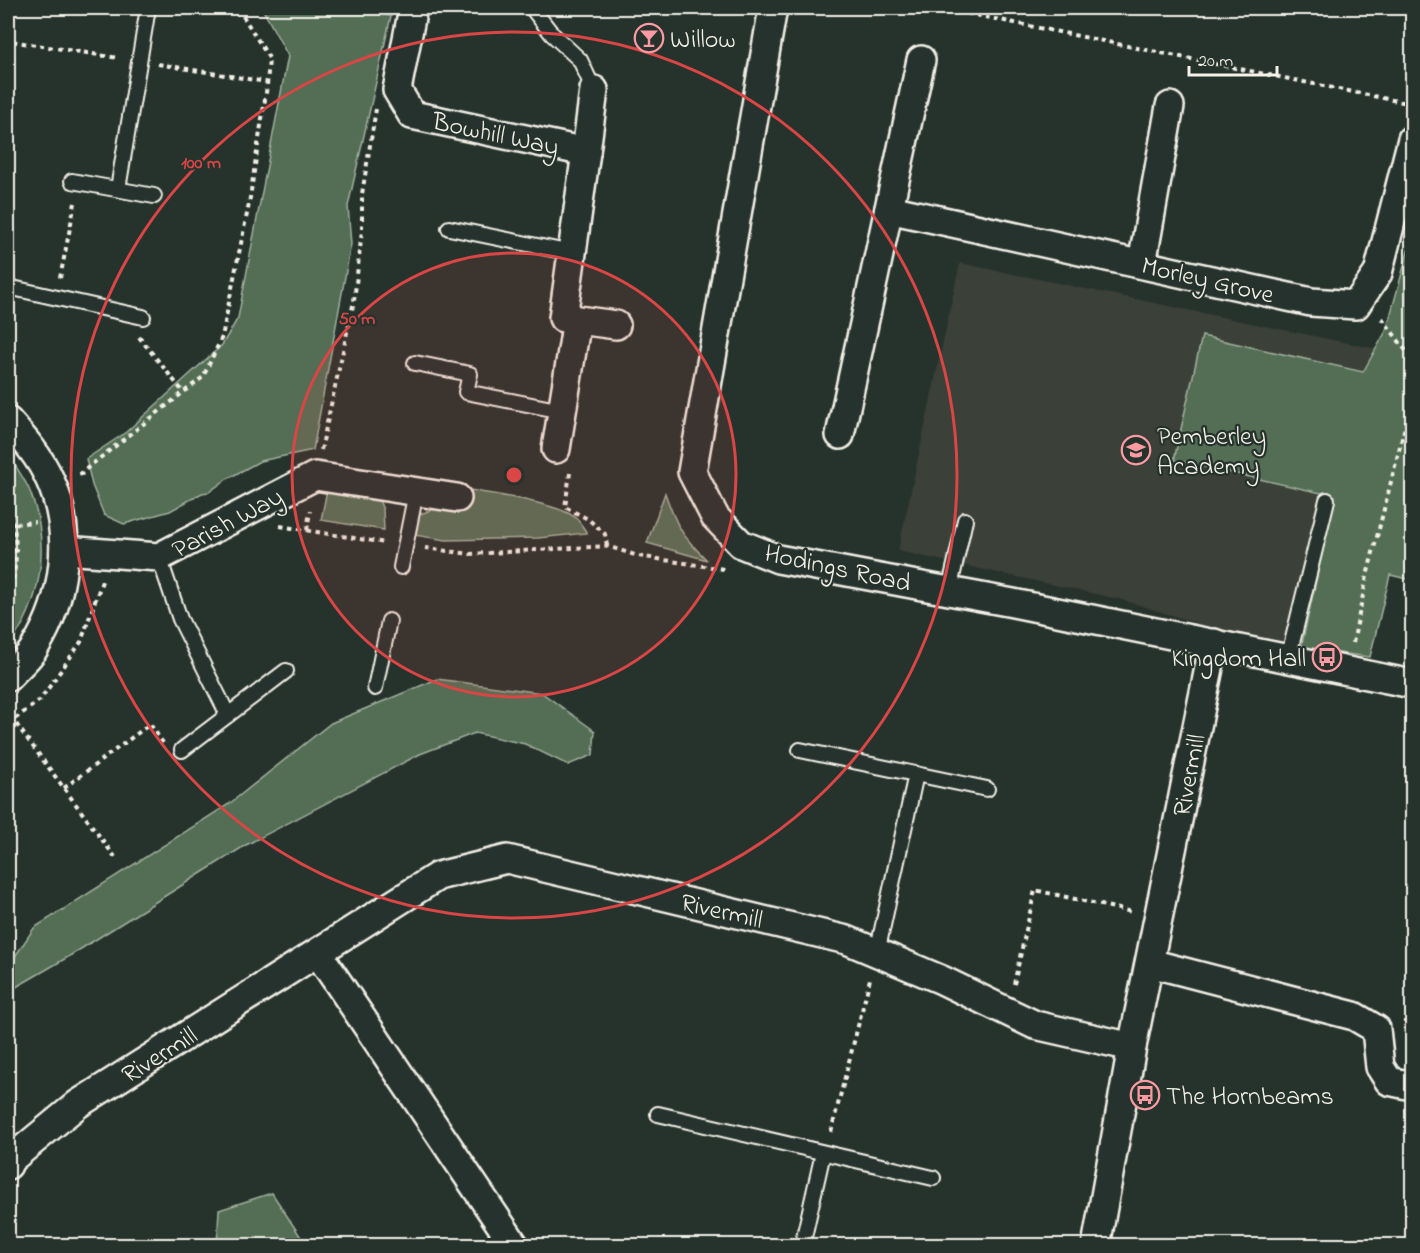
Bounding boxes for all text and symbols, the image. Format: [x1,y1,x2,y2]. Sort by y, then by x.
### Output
bar icon: Willow [633,22,665,54]
place label: Willow [670,22,735,60]
scale bar [1189,39,1278,77]
text: 20 m [1198,49,1233,75]
street label: Bowhill Way [428,104,562,168]
text: 100 m [181,151,221,177]
street label: Morley Grove [1137,248,1278,316]
text: 50 m [339,307,375,333]
place label: Pemberley Academy [1157,419,1266,487]
school or university icon: Pemberley Academy [1120,434,1152,466]
centre of rings [504,465,524,485]
street label: Parish Way [166,479,291,570]
street label: Hodings Road [761,536,914,604]
place label: Kingdom Hall [1172,641,1306,679]
bus stop icon: Kingdom Hall [1311,641,1343,673]
street label: Rivermill [1164,731,1218,820]
street label: Rivermill [677,885,766,941]
street label: Rivermill [115,1018,206,1095]
bus stop icon: The Hornbeams [1129,1079,1161,1111]
place label: The Hornbeams [1166,1079,1334,1117]

